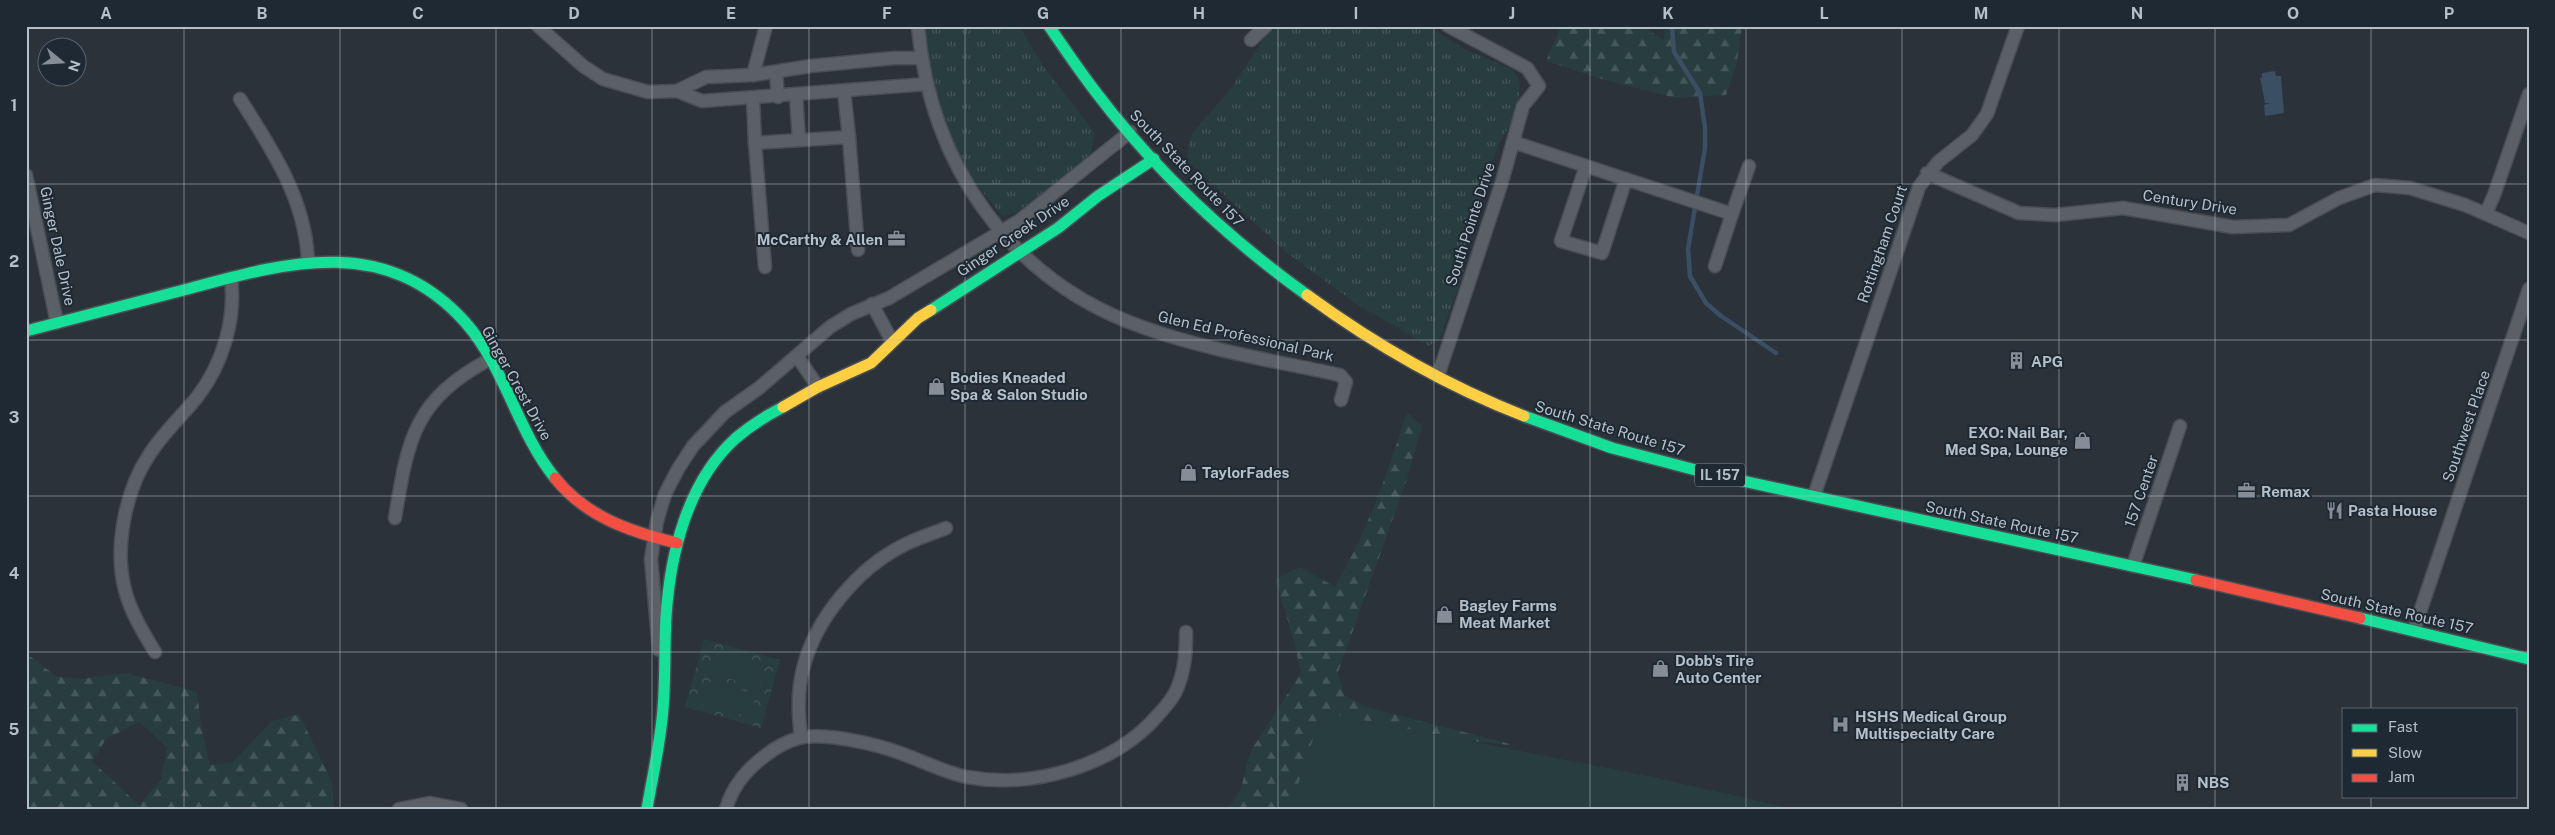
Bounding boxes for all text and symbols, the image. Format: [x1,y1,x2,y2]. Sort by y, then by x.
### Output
text: A [100,4,112,23]
text: B [257,4,268,23]
text: C [412,4,424,23]
text: D [568,4,580,23]
text: E [726,4,736,23]
text: F [882,4,892,23]
text: G [1037,4,1049,23]
text: H [1193,4,1205,23]
text: I [1354,4,1358,23]
text: J [1509,4,1515,23]
text: K [1662,4,1674,23]
text: L [1819,4,1829,23]
text: M [1974,4,1988,23]
text: N [2131,4,2143,23]
text: O [2287,4,2299,23]
text: P [2444,4,2454,23]
north arrow [38,38,88,88]
text: N [65,58,84,74]
text: 1 [11,96,17,115]
street label: South State Route 157 [1127,106,1247,230]
street label: South Pointe Drive [1442,160,1498,288]
street label: Rottingham Court [1854,183,1910,305]
street label: Ginger Dale Drive [37,185,79,307]
street label: Century Drive [2142,186,2238,218]
street label: Ginger Creek Drive [954,192,1072,280]
office icon: McCarthy & Allen [887,229,907,249]
place label: McCarthy & Allen [757,231,883,248]
text: 2 [9,252,19,271]
street label: Glen Ed Professional Park [1156,307,1336,365]
street label: Ginger Crest Drive [479,323,555,443]
building icon: APG [2007,351,2027,371]
place label: APG [2031,353,2063,370]
street label: Southwest Place [2439,368,2493,484]
place label: Bodies Kneaded Spa & Salon Studio [950,369,1088,403]
shop icon: Bodies Kneaded Spa & Salon Studio [926,376,946,396]
street label: South State Route 157 [1533,397,1687,459]
text: 3 [9,408,19,427]
place label: EXO: Nail Bar, Med Spa, Lounge [1945,424,2068,458]
shop icon: EXO: Nail Bar, Med Spa, Lounge [2072,431,2092,451]
street label: 157 Center [2121,452,2161,529]
shop icon: TaylorFades [1178,462,1198,482]
place label: TaylorFades [1202,464,1290,481]
road number: IL 157 [1695,464,1745,486]
office icon: Remax [2237,481,2257,501]
place label: Remax [2261,483,2311,500]
street label: South State Route 157 [1924,497,2080,547]
restaurant icon: Pasta House [2324,500,2344,520]
place label: Pasta House [2348,502,2437,519]
text: 4 [9,564,20,583]
street label: South State Route 157 [2319,585,2475,637]
place label: Bagley Farms Meat Market [1459,597,1557,631]
shop icon: Bagley Farms Meat Market [1435,604,1455,624]
place label: Dobb's Tire Auto Center [1675,652,1762,686]
shop icon: Dobb's Tire Auto Center [1651,659,1671,679]
place label: HSHS Medical Group Multispecialty Care [1855,708,2007,742]
legend [2342,708,2518,798]
hospital icon: HSHS Medical Group Multispecialty Care [1831,715,1851,735]
text: Fast [2388,718,2418,735]
text: 5 [9,720,20,739]
text: Slow [2388,744,2423,761]
text: Jam [2388,768,2415,785]
building icon: NBS [2173,772,2193,792]
place label: NBS [2197,774,2229,791]

